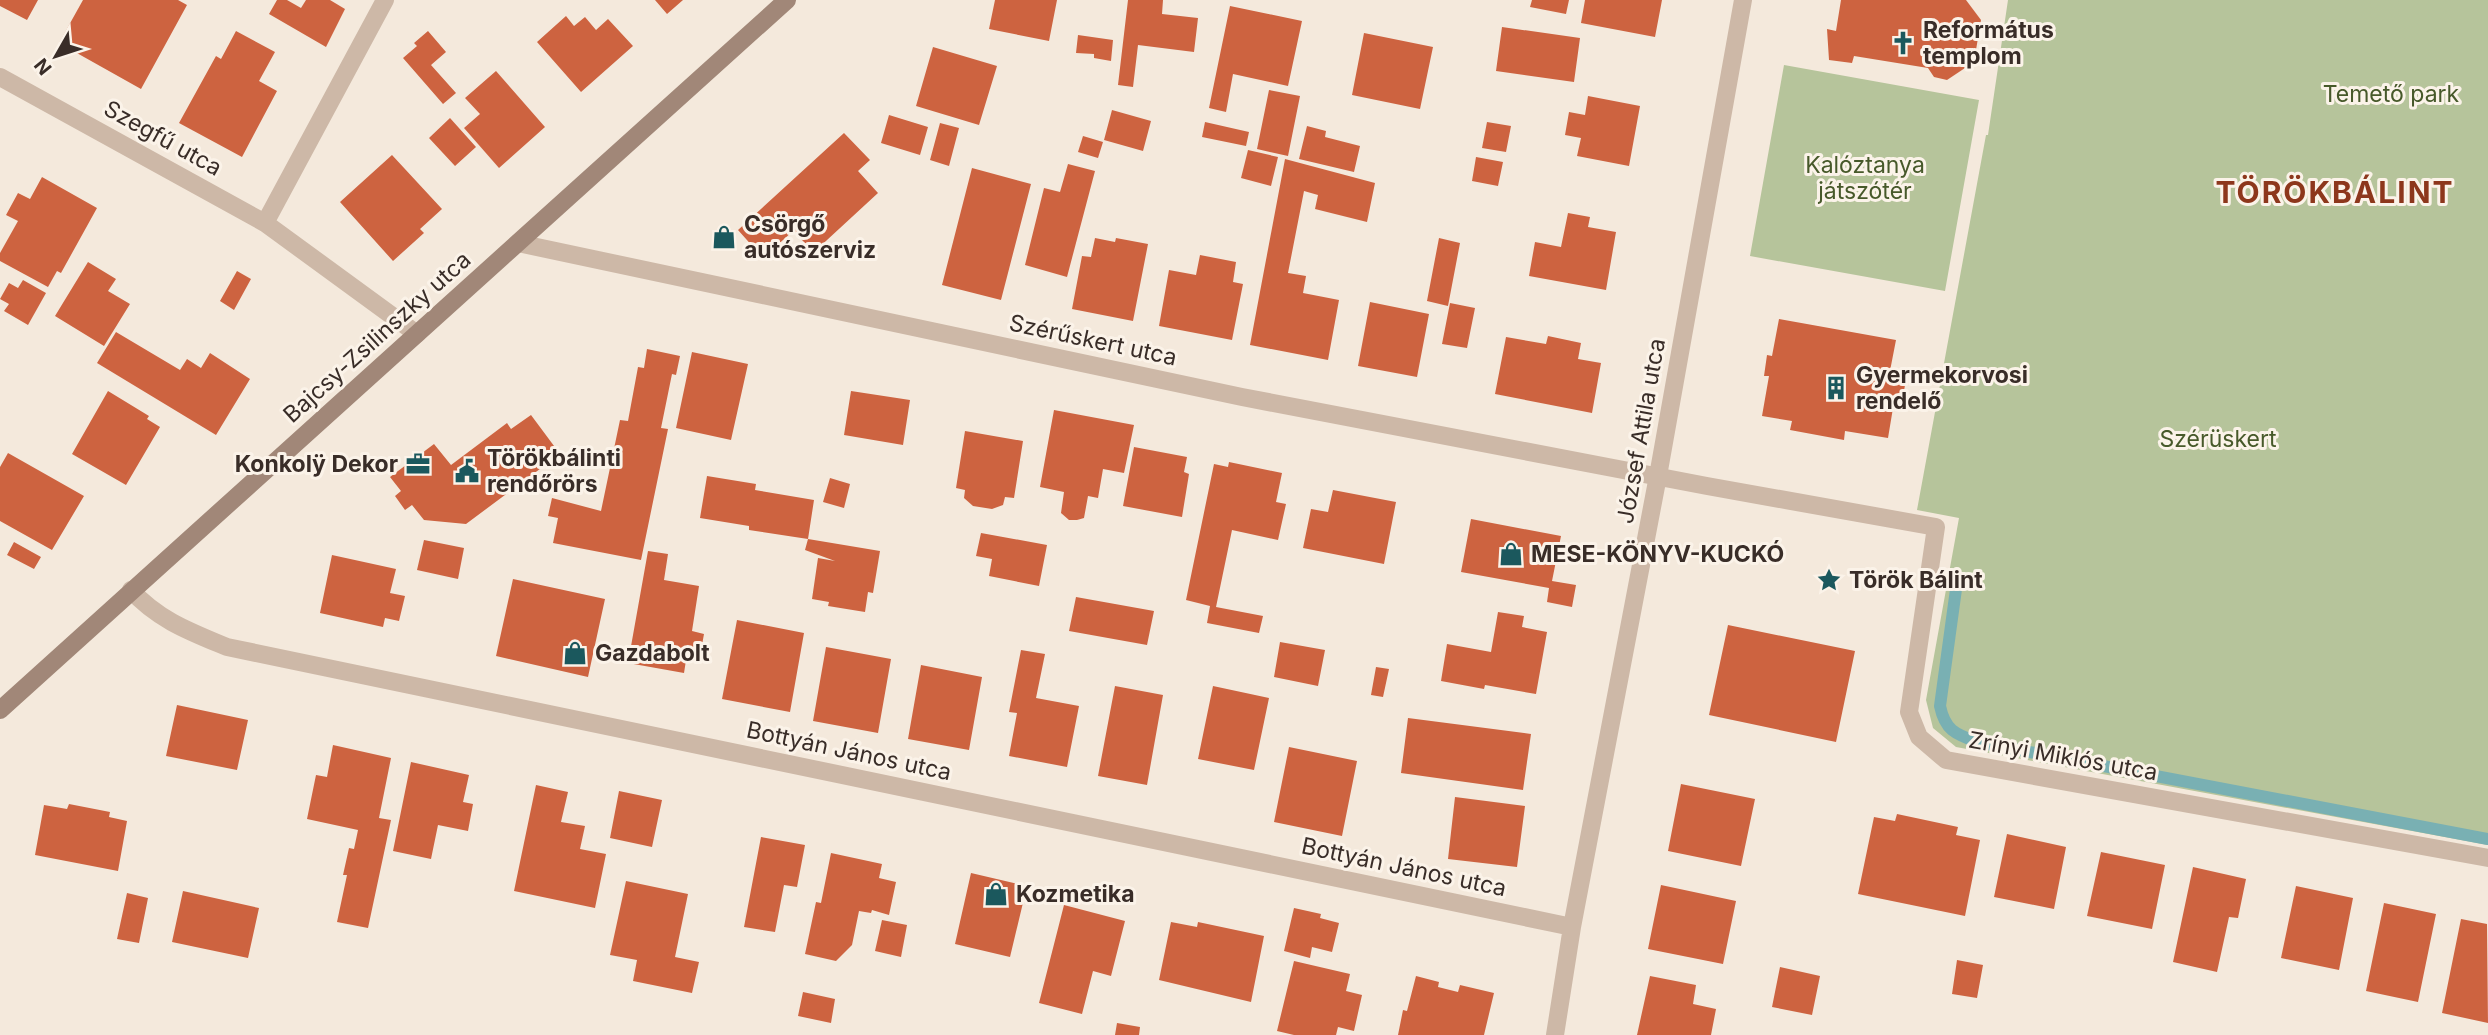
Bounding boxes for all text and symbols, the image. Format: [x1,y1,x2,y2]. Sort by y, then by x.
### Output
place label: Református templom [1923,16,2054,70]
north arrow [21,21,91,91]
church icon: Református templom [1889,29,1917,57]
text: N [30,54,57,79]
park label: Temető park [2323,80,2460,108]
street label: Szegfű utca [99,94,227,182]
park label: Kalóztanya játszótér [1805,151,1925,205]
district label: TÖRÖKBÁLINT [2215,174,2455,210]
place label: Csörgő autószerviz [744,210,876,264]
shop icon: Csörgő autószerviz [710,223,738,251]
street label: Bajcsy-Zsilinszky utca [278,246,476,428]
street label: Szérűskert utca [1007,309,1179,371]
street label: József Attila utca [1611,336,1671,526]
place label: Gyermekorvosi rendelő [1856,361,2028,415]
building icon: Gyermekorvosi rendelő [1822,374,1850,402]
park label: Szérüskert [2160,425,2277,453]
place label: Törökbálinti rendőrörs [487,444,621,498]
place label: Konkolÿ Dekor [235,450,398,478]
office icon: Konkolÿ Dekor [404,450,432,478]
public building icon: Törökbálinti rendőrörs [453,457,481,485]
shop icon: MESE-KÖNYV-KUCKÓ [1497,540,1525,568]
place label: MESE-KÖNYV-KUCKÓ [1531,540,1784,568]
place icon: Török Bálint [1815,566,1843,594]
place label: Török Bálint [1849,566,1983,594]
shop icon: Gazdabolt [561,639,589,667]
place label: Gazdabolt [595,639,710,667]
street label: Bottyán János utca [744,716,954,786]
street label: Zrínyi Miklós utca [1966,726,2160,786]
street label: Bottyán János utca [1299,832,1509,902]
shop icon: Kozmetika [982,880,1010,908]
place label: Kozmetika [1016,880,1135,908]

